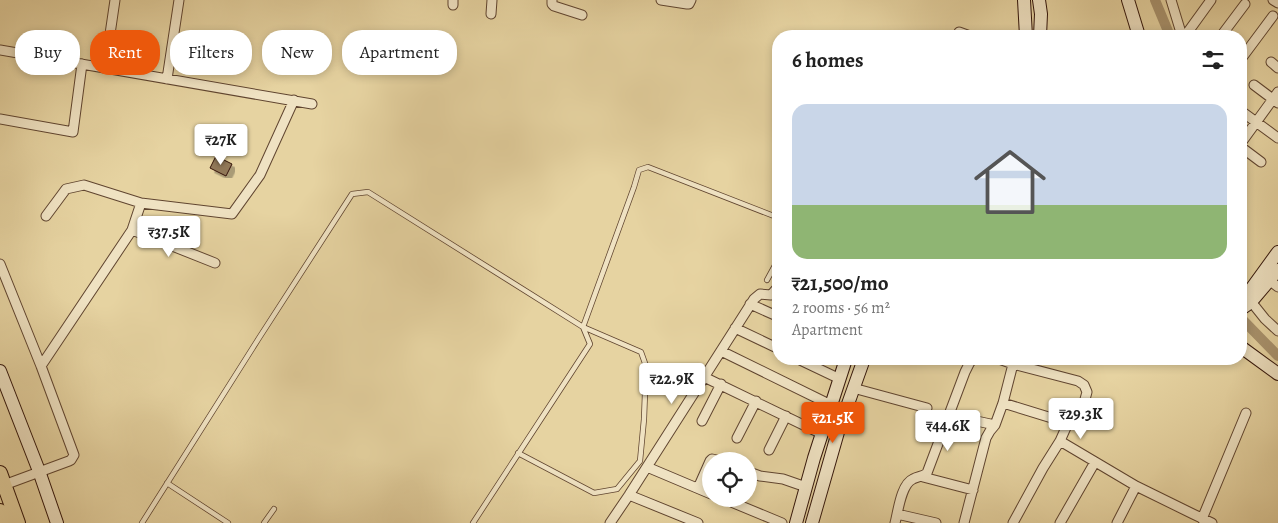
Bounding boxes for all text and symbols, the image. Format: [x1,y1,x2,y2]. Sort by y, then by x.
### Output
chip: Buy [15,30,80,75]
chip: Rent [90,30,160,75]
chip: Filters [170,30,252,75]
chip: New [262,30,332,75]
chip: Apartment [342,30,457,75]
text: 6 homes [792,46,864,74]
icon: filters [1199,46,1227,74]
pin: ₹27K [191,124,251,166]
text: ₹27K [205,129,237,151]
icon: home [965,137,1055,227]
pin: ₹37.5K [128,216,210,258]
text: ₹37.5K [148,221,190,243]
text: ₹21,500/mo [792,269,889,297]
text: 2 rooms · 56 m² [792,297,890,319]
text: Apartment [792,319,863,341]
pin: ₹22.9K [631,362,713,405]
text: ₹22.9K [650,368,694,390]
pin: ₹29.3K [1040,398,1122,440]
pin: ₹21.5K [792,402,874,444]
text: ₹29.3K [1060,403,1102,425]
text: ₹21.5K [812,407,854,429]
pin: ₹44.6K [907,410,989,452]
text: ₹44.6K [926,415,970,437]
map controls [702,452,757,507]
button: locate [702,452,757,507]

